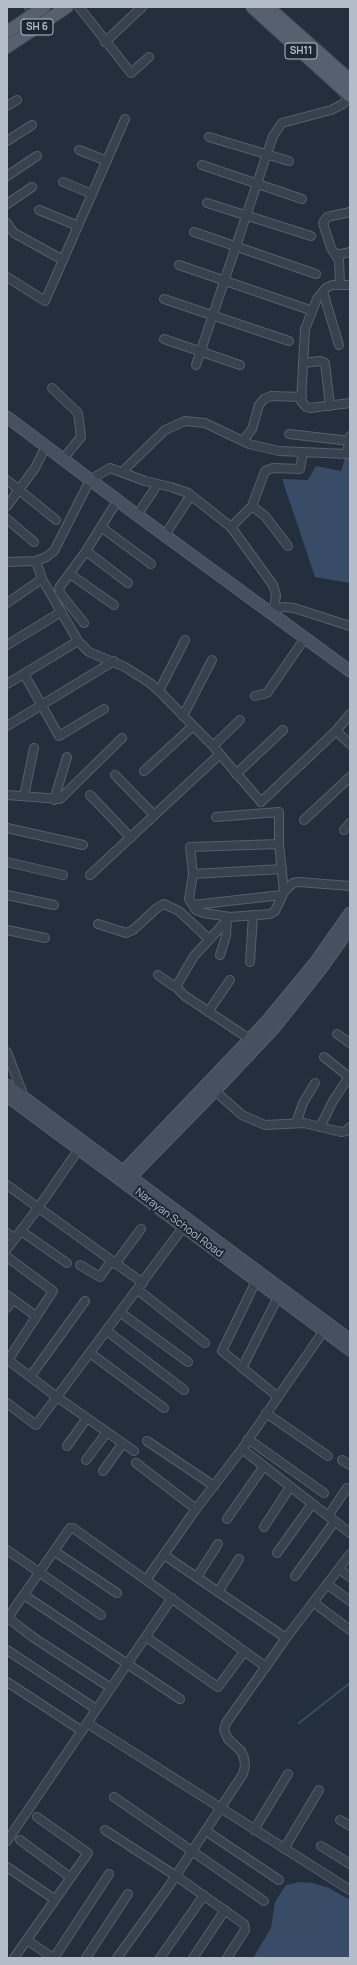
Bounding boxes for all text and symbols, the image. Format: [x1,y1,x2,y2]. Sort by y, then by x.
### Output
road number: SH 6 [21,19,53,35]
road number: SH11 [285,43,317,59]
street label: Narayan School Road [132,1186,226,1260]

